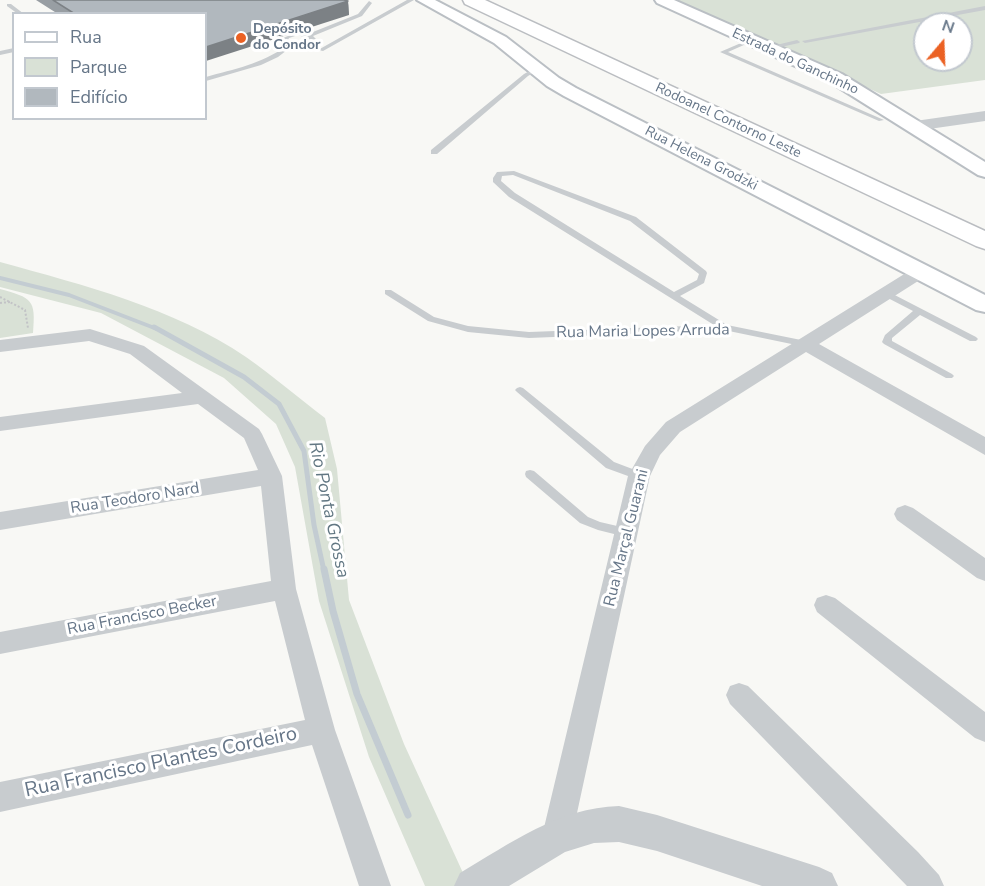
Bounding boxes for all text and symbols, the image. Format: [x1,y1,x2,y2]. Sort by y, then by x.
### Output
legend [12,12,207,120]
north arrow [913,12,973,72]
text: N [939,15,957,39]
place label: Depósito do Condor [253,22,320,54]
text: Rua [70,25,102,49]
street label: Estrada do Ganchinho [729,25,861,99]
marker: Depósito do Condor [234,31,248,45]
text: Parque [70,55,127,79]
street label: Rodoanel Contorno Leste [652,80,804,162]
text: Edifício [70,85,128,109]
street label: Rua Helena Grodzki [642,123,760,195]
street label: Rua Maria Lopes Arruda [556,321,730,343]
water label: Rio Ponta Grossa [303,440,353,580]
street label: Rua Marçal Guarani [601,467,653,609]
street label: Rua Teodoro Nard [69,479,201,519]
street label: Rua Francisco Becker [66,592,218,640]
street label: Rua Francisco Plantes Cordeiro [23,722,299,804]

